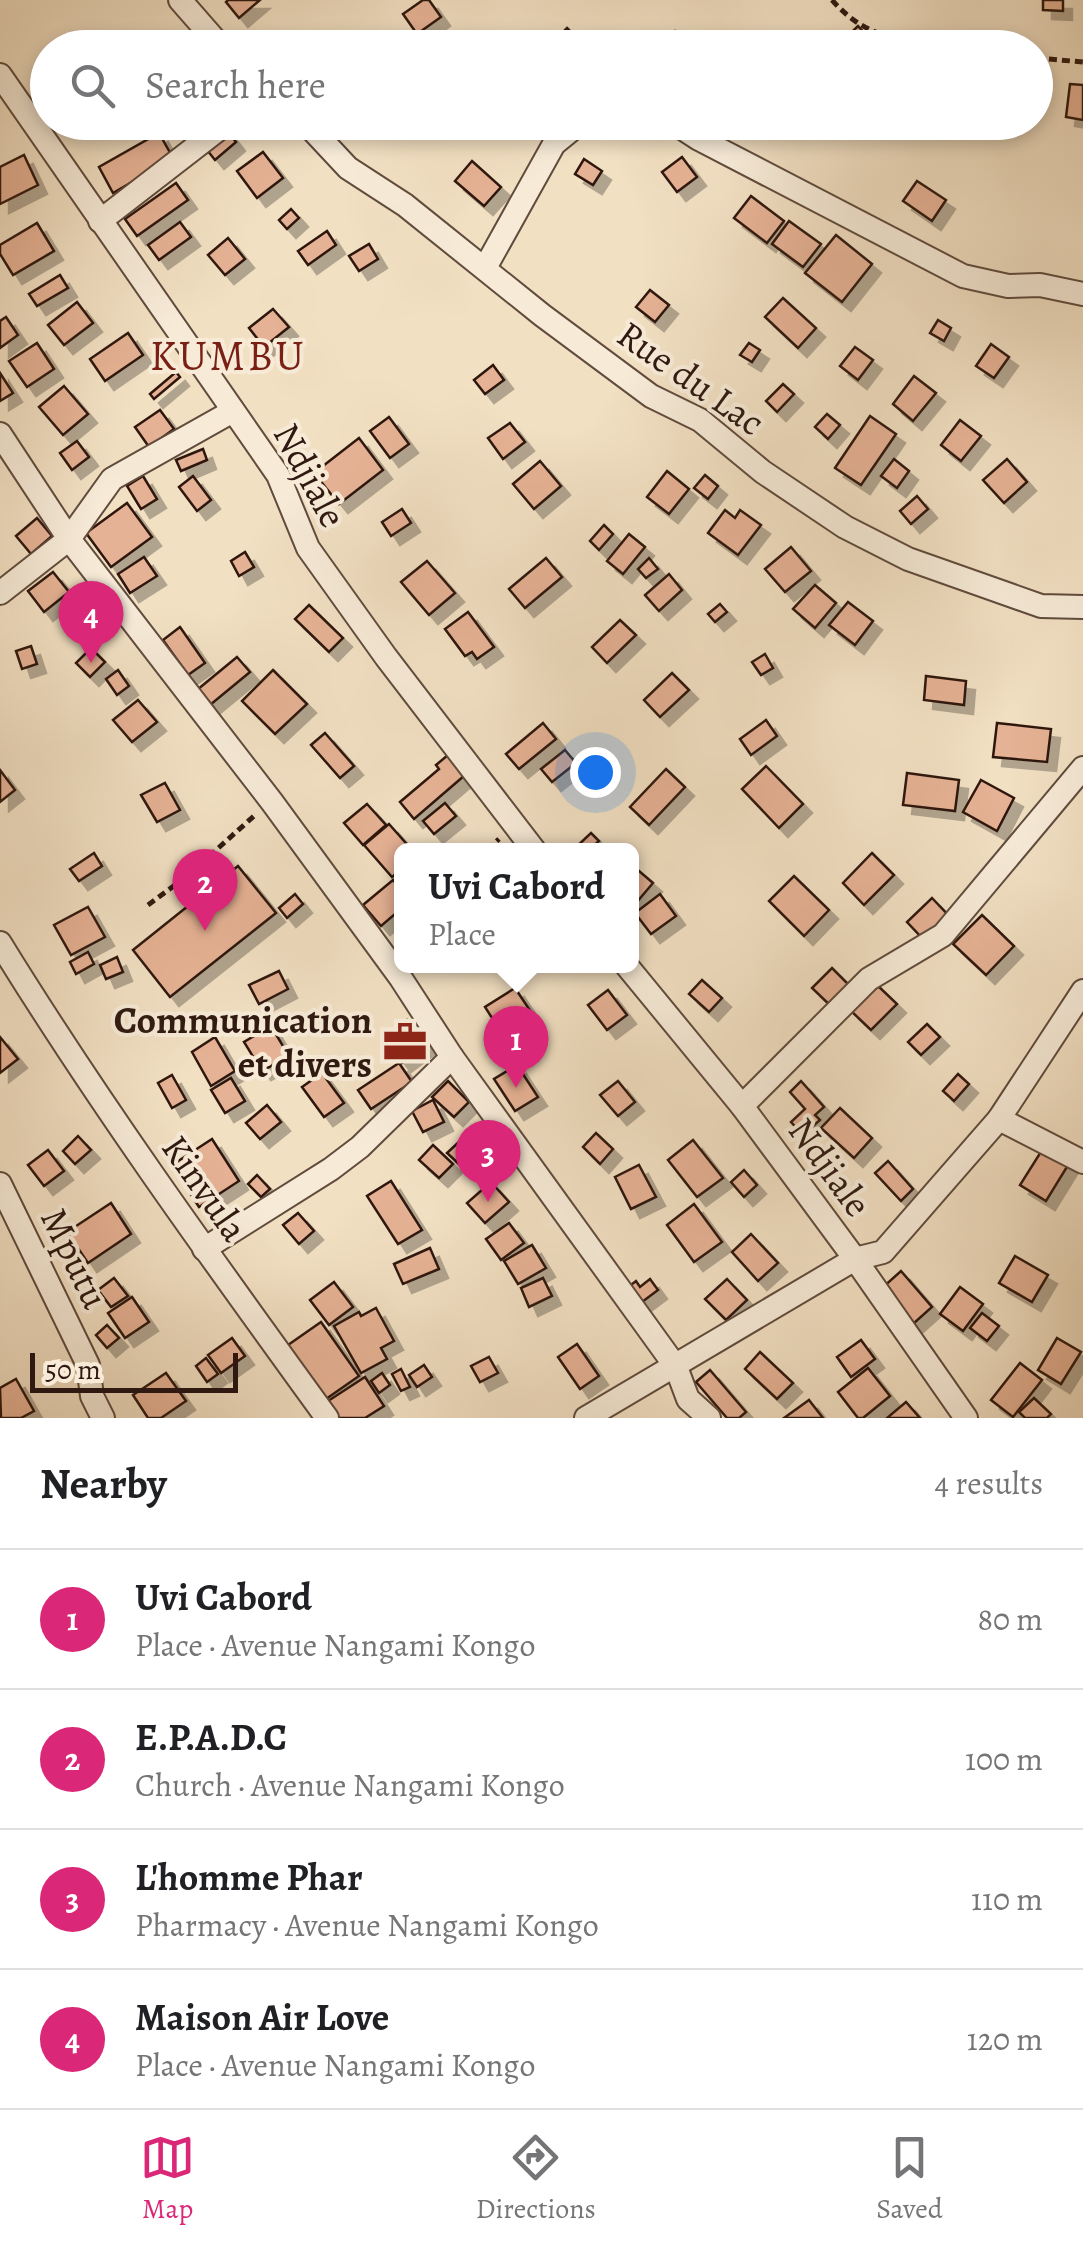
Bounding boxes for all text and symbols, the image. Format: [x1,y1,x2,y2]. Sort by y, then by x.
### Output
search box [30,30,1053,140]
icon: search [65,58,120,113]
text: Search here [145,59,326,111]
street label: Rue du Lac [607,308,775,448]
district label: KUMBU [150,327,306,384]
street label: Ndjiale [261,414,359,536]
pin: 4 [58,580,124,663]
your location [570,747,621,798]
popup [394,843,639,973]
pin: 2 [172,848,238,931]
text: Uvi Cabord [428,860,605,912]
text: Place [428,912,496,956]
place label: Communication et divers [114,994,372,1090]
pin: 1 [484,1006,548,1088]
office icon: Communication et divers [381,1018,429,1066]
street label: Ndjiale [776,1107,884,1227]
pin: 3 [456,1120,520,1202]
street label: Kinvula [150,1124,261,1252]
street label: Mputu [28,1199,122,1317]
scale bar [30,1348,238,1392]
text: 50 m [45,1351,101,1389]
text: Nearby [40,1455,167,1512]
text: 4 results [934,1461,1043,1505]
text: Uvi Cabord [135,1571,312,1623]
text: 1 [67,1597,78,1641]
text: 80 m [977,1597,1043,1641]
text: Place · Avenue Nangami Kongo [135,1623,535,1667]
text: E.P.A.D.C [135,1711,287,1763]
text: 2 [65,1737,80,1781]
text: 100 m [965,1737,1043,1781]
text: Church · Avenue Nangami Kongo [135,1763,565,1807]
text: L'homme Phar [135,1851,363,1903]
text: 3 [66,1877,79,1921]
text: 110 m [971,1877,1043,1921]
text: Pharmacy · Avenue Nangami Kongo [135,1903,599,1947]
text: Maison Air Love [135,1991,389,2043]
text: 4 [65,2017,80,2061]
text: 120 m [967,2017,1043,2061]
text: Place · Avenue Nangami Kongo [135,2043,535,2087]
tab: Map [140,2130,195,2228]
tab: Directions [476,2130,596,2228]
tab: Saved [876,2130,943,2228]

